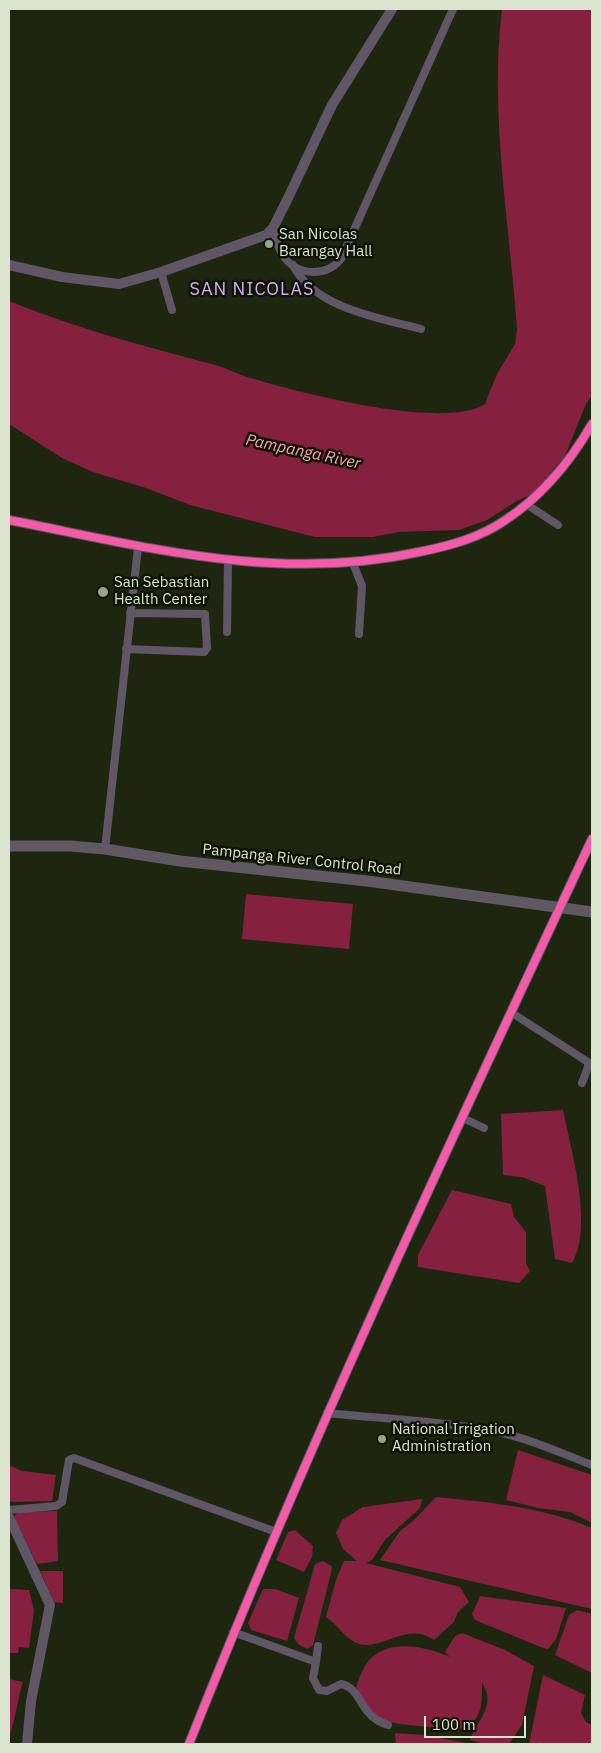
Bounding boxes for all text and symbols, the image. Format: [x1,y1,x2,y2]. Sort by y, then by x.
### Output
place label: San Nicolas Barangay Hall [279,226,372,261]
marker: San Nicolas Barangay Hall [263,238,275,250]
district label: SAN NICOLAS [188,279,316,301]
water label: Pampanga River [244,430,362,474]
place label: San Sebastian Health Center [114,574,209,609]
marker: San Sebastian Health Center [96,585,110,599]
street label: Pampanga River Control Road [202,841,402,879]
place label: National Irrigation Administration [392,1421,515,1456]
marker: National Irrigation Administration [376,1433,388,1445]
scale bar [426,1706,528,1738]
text: 100 m [432,1715,476,1734]

